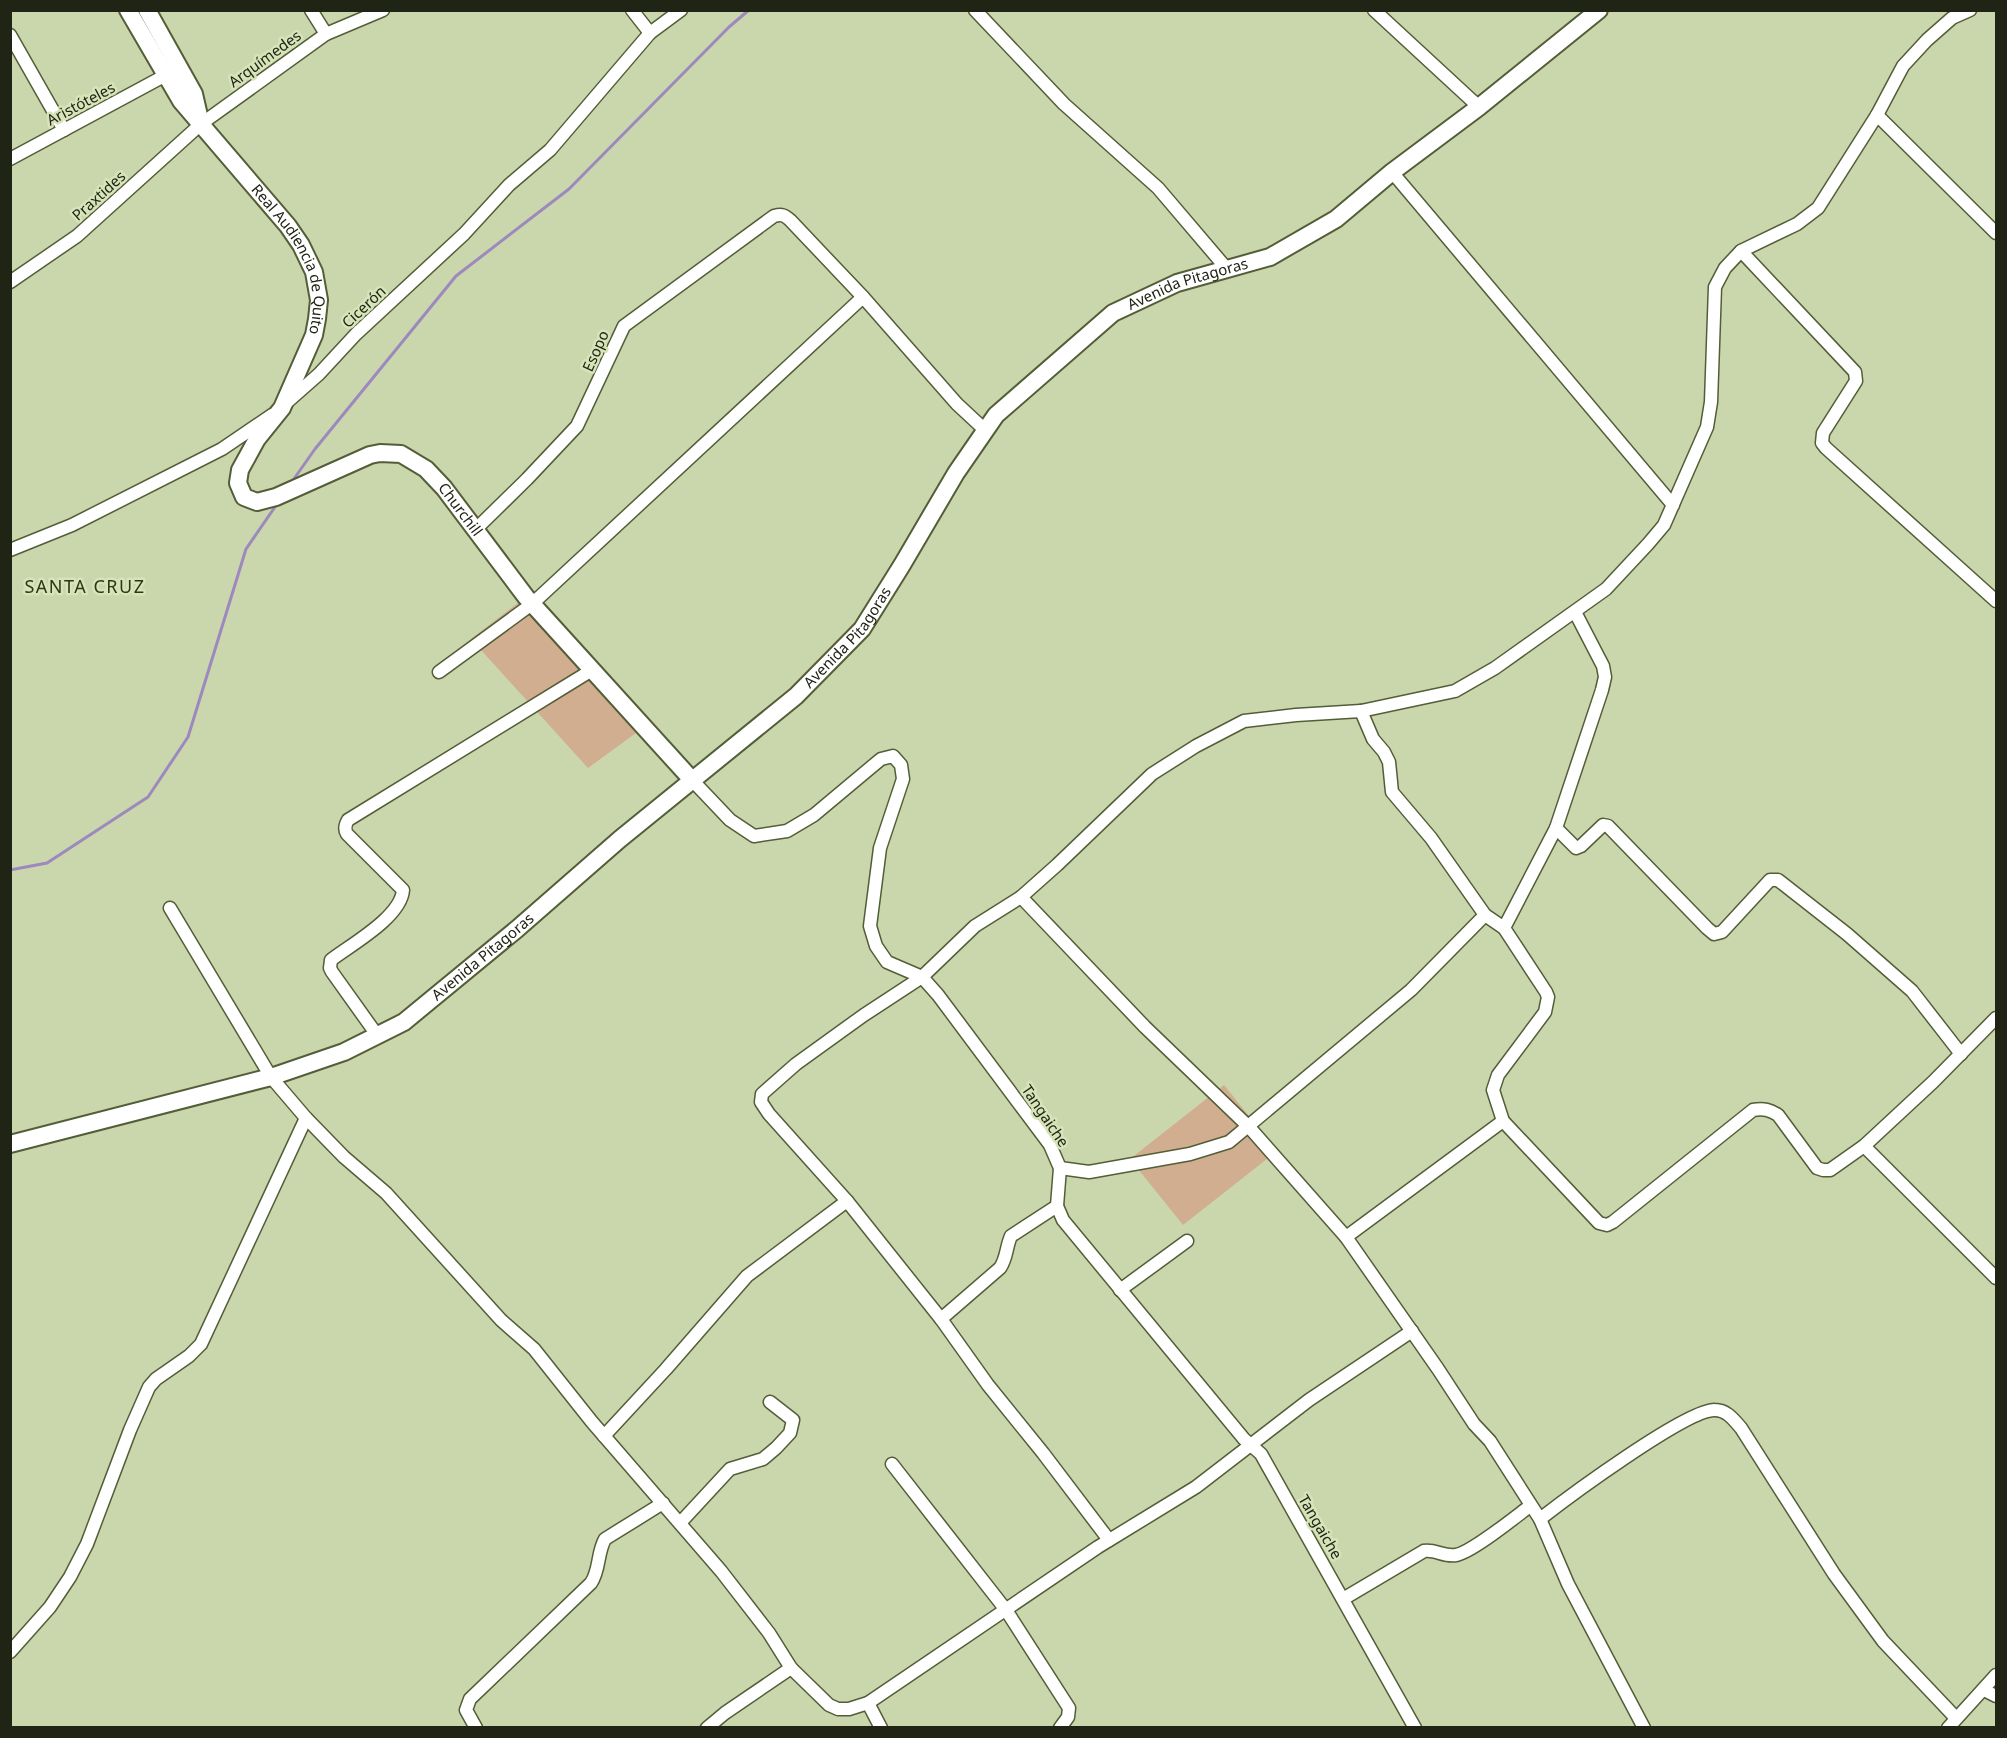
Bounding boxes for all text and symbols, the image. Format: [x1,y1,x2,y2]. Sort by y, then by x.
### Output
street label: Arquímedes [224,25,305,91]
street label: Aristóteles [43,77,118,129]
street label: Praxtides [67,166,129,225]
street label: Real Audiencia de Quito [247,179,330,336]
street label: Avenida Pitagoras [1124,253,1250,314]
street label: Cicerón [337,281,390,332]
street label: Esopo [577,327,613,374]
street label: Churchill [434,478,488,540]
district label: SANTA CRUZ [24,574,146,598]
street label: Avenida Pitagoras [799,583,895,692]
street label: Avenida Pitagoras [427,908,538,1004]
street label: Tangaiche [1018,1080,1074,1151]
street label: Tangaiche [1294,1491,1347,1562]

